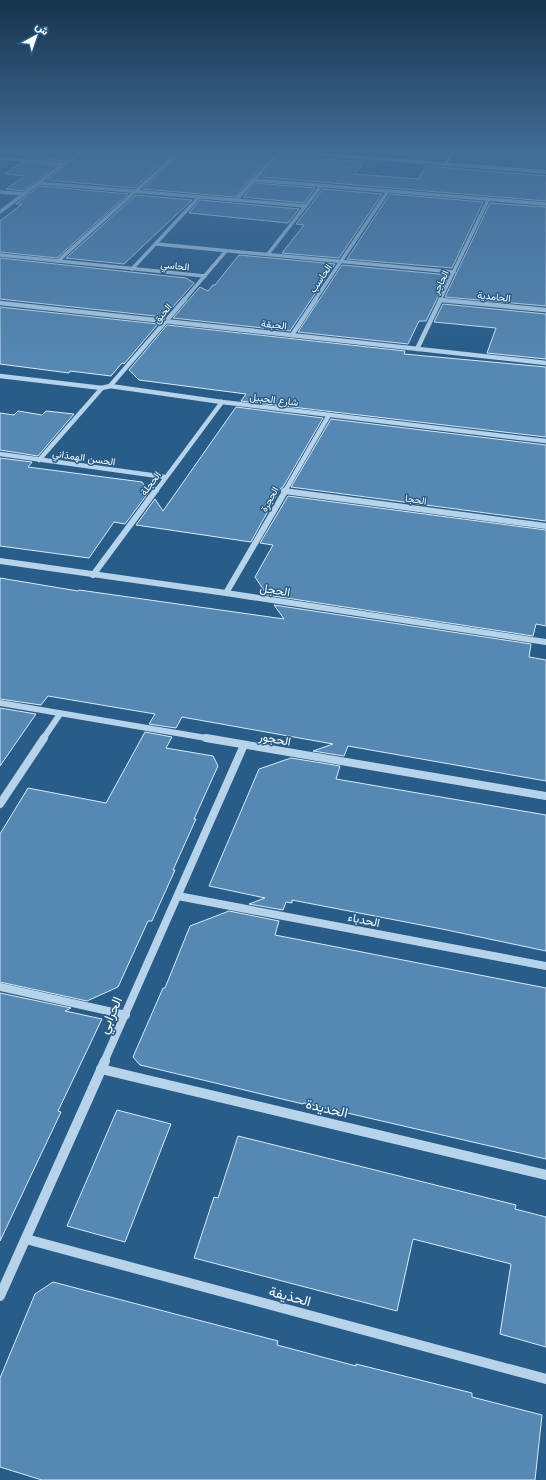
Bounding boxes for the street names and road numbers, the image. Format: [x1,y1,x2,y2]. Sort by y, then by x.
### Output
street label: الحاسي [160,259,190,275]
street label: الحاسب [307,262,335,295]
street label: الحاجر [430,268,452,297]
street label: الحامدية [477,289,511,305]
street label: الحبق [151,301,175,326]
street label: الحبقة [261,318,287,332]
street label: شارع الحبيل [249,391,299,409]
street label: الحسن الهمذاني [51,448,116,470]
street label: الحجلة [138,469,164,498]
street label: الحجرة [258,485,282,514]
street label: الحجا [404,493,427,507]
street label: الحجل [259,581,291,600]
street label: الحجور [257,729,292,750]
street label: الحدباء [347,910,381,930]
street label: الحرابي [95,994,129,1038]
street label: الحديدة [304,1095,350,1121]
street label: الحذيفة [267,1283,313,1309]

